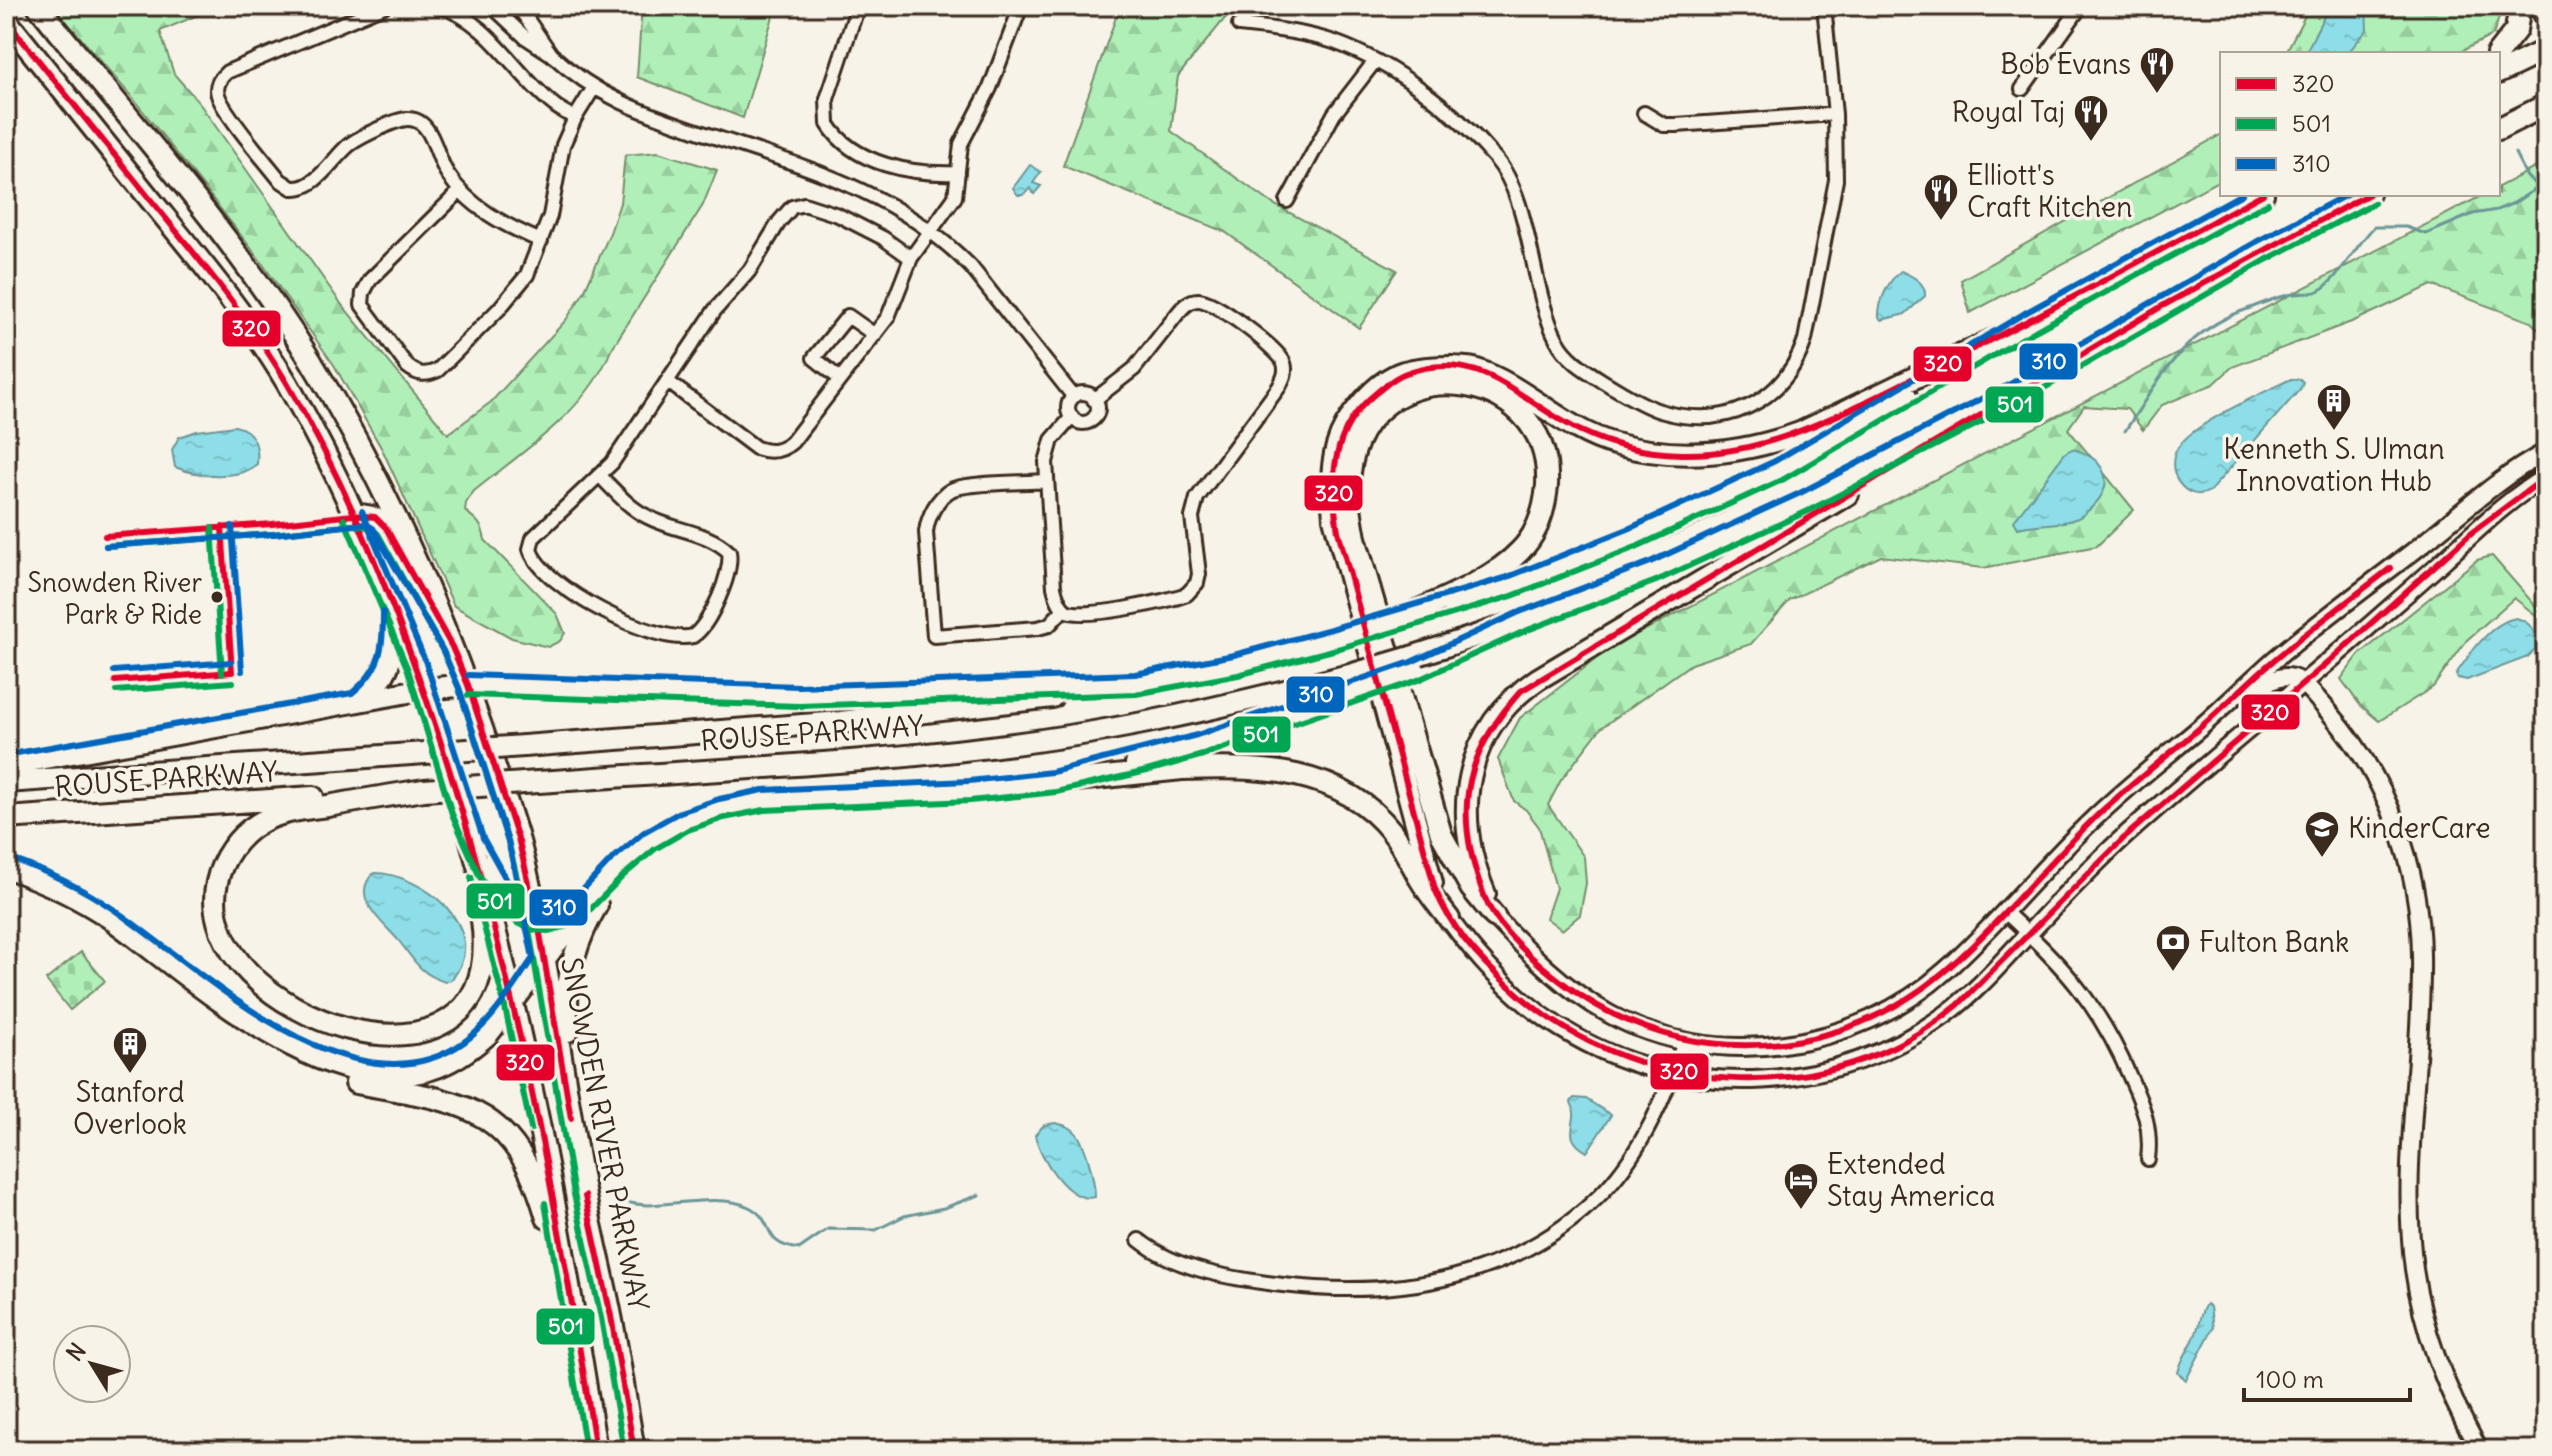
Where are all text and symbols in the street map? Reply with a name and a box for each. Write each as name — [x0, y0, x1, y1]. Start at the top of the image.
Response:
restaurant icon: Bob Evans — [2138, 45, 2176, 95]
place label: Bob Evans — [2000, 46, 2131, 82]
legend — [2220, 52, 2500, 196]
text: 320 — [2292, 68, 2335, 98]
restaurant icon: Royal Taj — [2072, 93, 2110, 143]
place label: Royal Taj — [1952, 94, 2065, 130]
text: 501 — [2292, 108, 2331, 138]
text: 310 — [2292, 148, 2331, 178]
place label: Elliott's Craft Kitchen — [1967, 157, 2132, 225]
restaurant icon: Elliott's Craft Kitchen — [1922, 172, 1960, 222]
line badge: 320 — [221, 309, 282, 348]
text: 320 — [231, 314, 271, 342]
line badge: 310 — [2018, 342, 2079, 381]
line badge: 320 — [1912, 345, 1973, 383]
text: 310 — [2031, 347, 2067, 375]
text: 320 — [1923, 349, 1963, 377]
building icon: Kenneth S. Ulman Innovation Hub — [2315, 382, 2353, 432]
line badge: 501 — [1984, 385, 2045, 424]
text: 501 — [1997, 390, 2033, 418]
place label: Kenneth S. Ulman Innovation Hub — [2223, 431, 2445, 499]
line badge: 320 — [1303, 474, 1364, 512]
text: 320 — [1314, 479, 1354, 507]
place label: Snowden River Park & Ride — [27, 566, 202, 631]
marker: Snowden River Park & Ride — [209, 589, 225, 605]
line badge: 310 — [1285, 675, 1346, 714]
text: 310 — [1298, 680, 1334, 708]
line badge: 320 — [2240, 693, 2301, 731]
text: 320 — [2250, 698, 2290, 726]
street label: ROUSE PARKWAY — [699, 707, 925, 759]
line badge: 501 — [1231, 715, 1292, 754]
text: 501 — [1243, 720, 1279, 748]
street label: ROUSE PARKWAY — [53, 753, 279, 805]
school or university icon: KinderCare — [2303, 809, 2341, 859]
place label: KinderCare — [2348, 810, 2491, 846]
line badge: 501 — [465, 882, 526, 920]
text: 501 — [477, 887, 513, 915]
line badge: 310 — [528, 888, 589, 927]
text: 310 — [541, 893, 577, 921]
bank icon: Fulton Bank — [2154, 923, 2192, 973]
place label: Fulton Bank — [2199, 924, 2349, 960]
street label: SNOWDEN RIVER PARKWAY — [553, 954, 657, 1314]
building icon: Stanford Overlook — [111, 1025, 149, 1075]
line badge: 320 — [495, 1043, 556, 1082]
text: 320 — [505, 1048, 545, 1076]
line badge: 320 — [1649, 1052, 1710, 1091]
text: 320 — [1659, 1057, 1699, 1085]
place label: Stanford Overlook — [73, 1074, 187, 1142]
place label: Extended Stay America — [1827, 1146, 1995, 1214]
hotel icon: Extended Stay America — [1782, 1161, 1820, 1211]
line badge: 501 — [535, 1307, 596, 1346]
text: 501 — [548, 1312, 584, 1340]
north arrow — [52, 1324, 132, 1404]
text: N — [60, 1337, 92, 1366]
scale bar — [2244, 1352, 2410, 1402]
text: 100 m — [2256, 1364, 2324, 1394]

